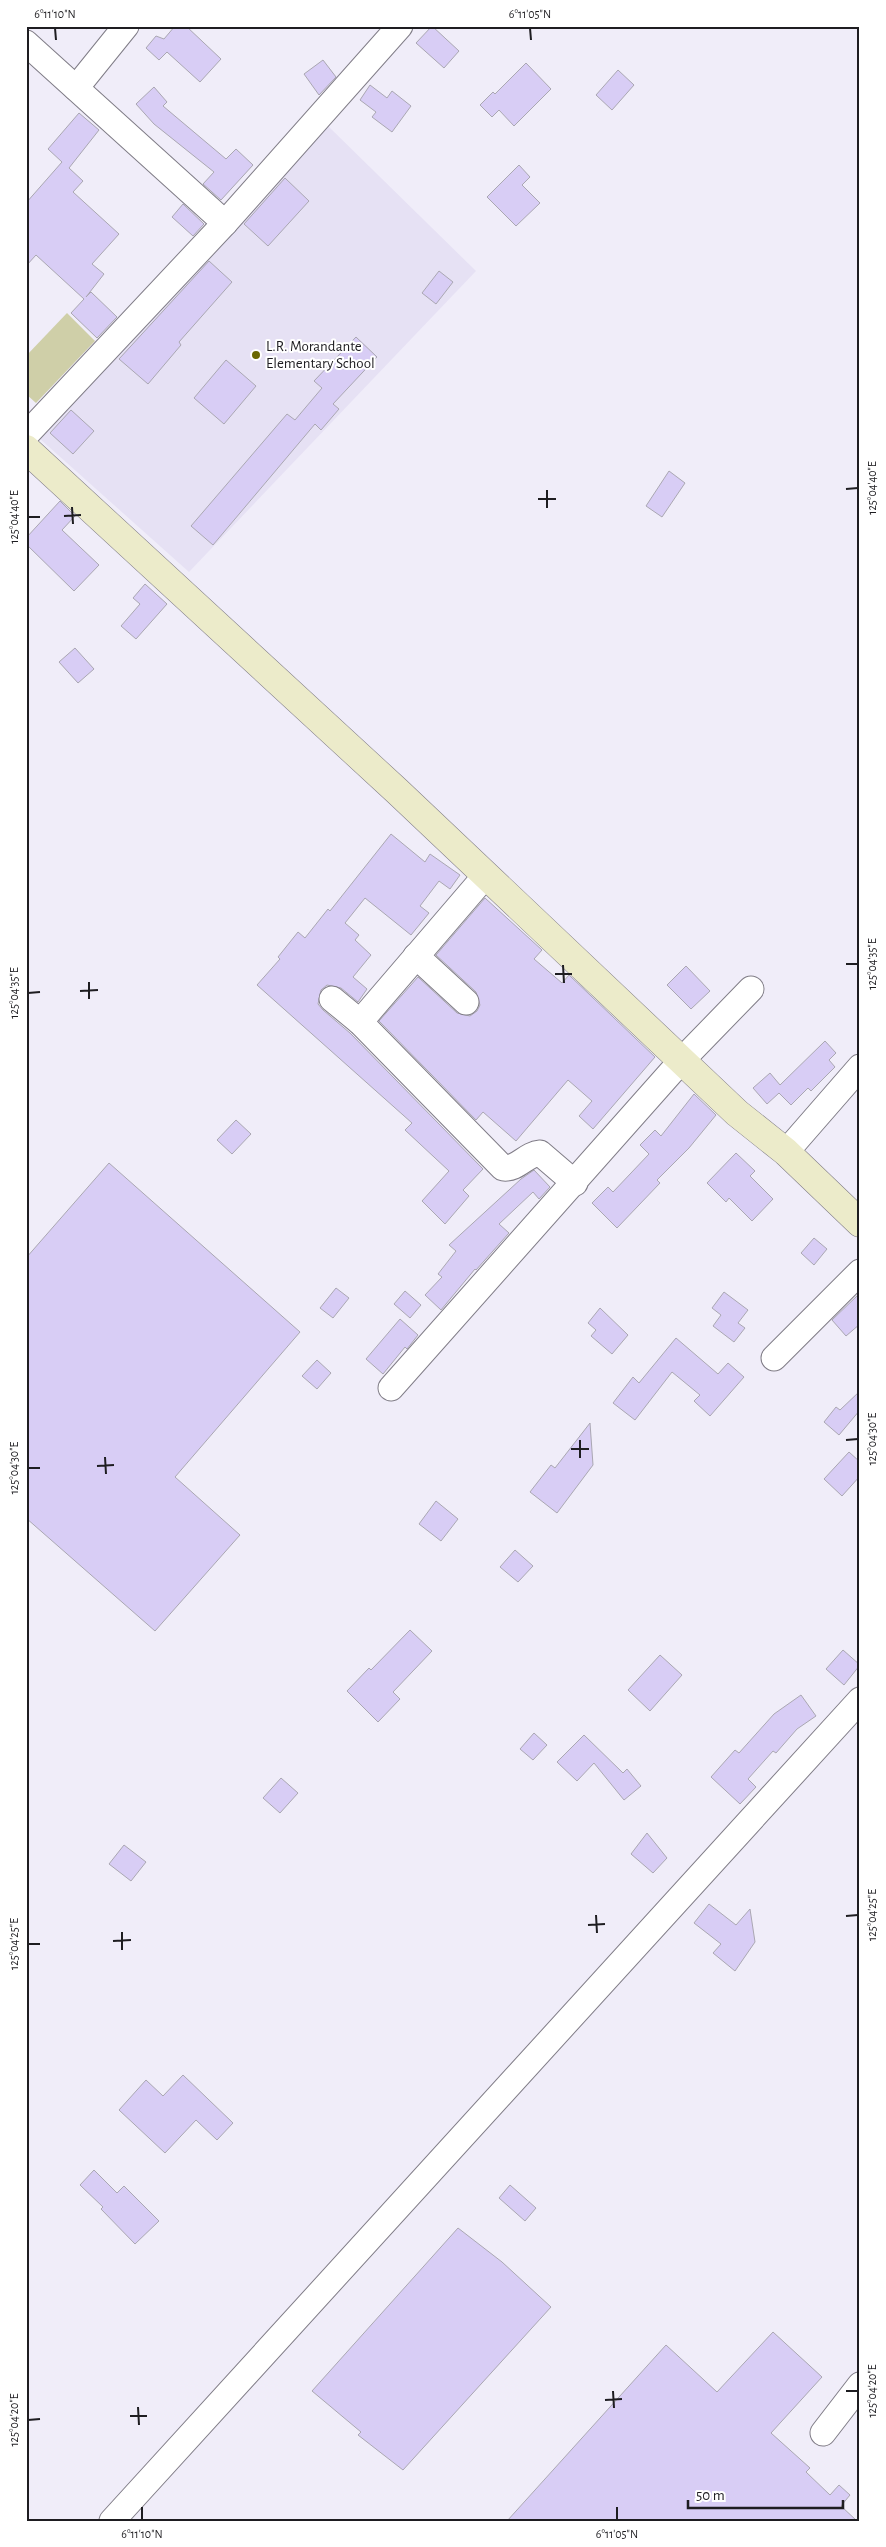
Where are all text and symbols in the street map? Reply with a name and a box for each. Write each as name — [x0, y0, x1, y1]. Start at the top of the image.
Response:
text: 6°11'10"N — [34, 8, 76, 20]
text: 6°11'05"N — [509, 8, 551, 20]
place label: L.R. Morandante Elementary School — [266, 339, 375, 371]
marker: L.R. Morandante Elementary School — [250, 349, 262, 361]
text: 125°04'40"E — [866, 461, 878, 515]
text: 125°04'40"E — [8, 490, 20, 544]
text: 125°04'35"E — [866, 938, 878, 990]
text: 125°04'35"E — [8, 967, 20, 1019]
text: 125°04'30"E — [866, 1412, 878, 1465]
text: 125°04'30"E — [8, 1441, 20, 1494]
text: 125°04'25"E — [866, 1889, 878, 1941]
text: 125°04'25"E — [8, 1918, 20, 1970]
text: 125°04'20"E — [866, 2364, 878, 2418]
text: 125°04'20"E — [8, 2393, 20, 2447]
scale bar — [688, 2477, 844, 2509]
text: 50 m — [696, 2488, 725, 2503]
text: 6°11'10"N — [121, 2528, 163, 2540]
text: 6°11'05"N — [596, 2528, 638, 2540]

